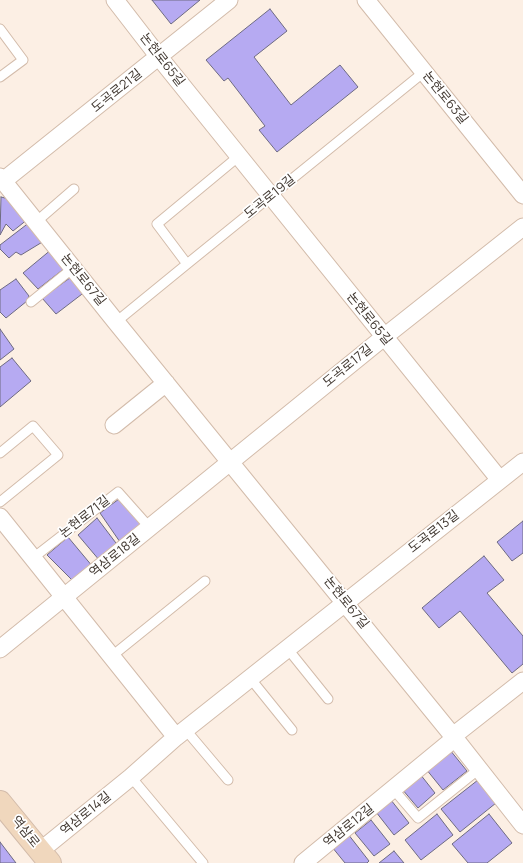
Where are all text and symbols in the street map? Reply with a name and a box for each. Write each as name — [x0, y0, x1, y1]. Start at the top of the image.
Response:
street label: 논현로65길 — [136, 30, 188, 90]
street label: 도곡로21길 — [89, 66, 145, 116]
street label: 논현로63길 — [419, 69, 471, 127]
street label: 도곡로19길 — [241, 172, 299, 222]
street label: 논현로67길 — [57, 251, 109, 309]
street label: 논현로65길 — [343, 289, 395, 349]
street label: 도곡로17길 — [320, 341, 376, 391]
street label: 논현로71길 — [57, 493, 113, 541]
street label: 도곡로13길 — [406, 507, 462, 557]
street label: 역삼로18길 — [87, 531, 143, 581]
street label: 논현로67길 — [320, 574, 372, 632]
street label: 역삼로14길 — [58, 789, 114, 839]
street label: 역삼로12길 — [321, 801, 377, 851]
street label: 역삼로 — [8, 813, 42, 851]

